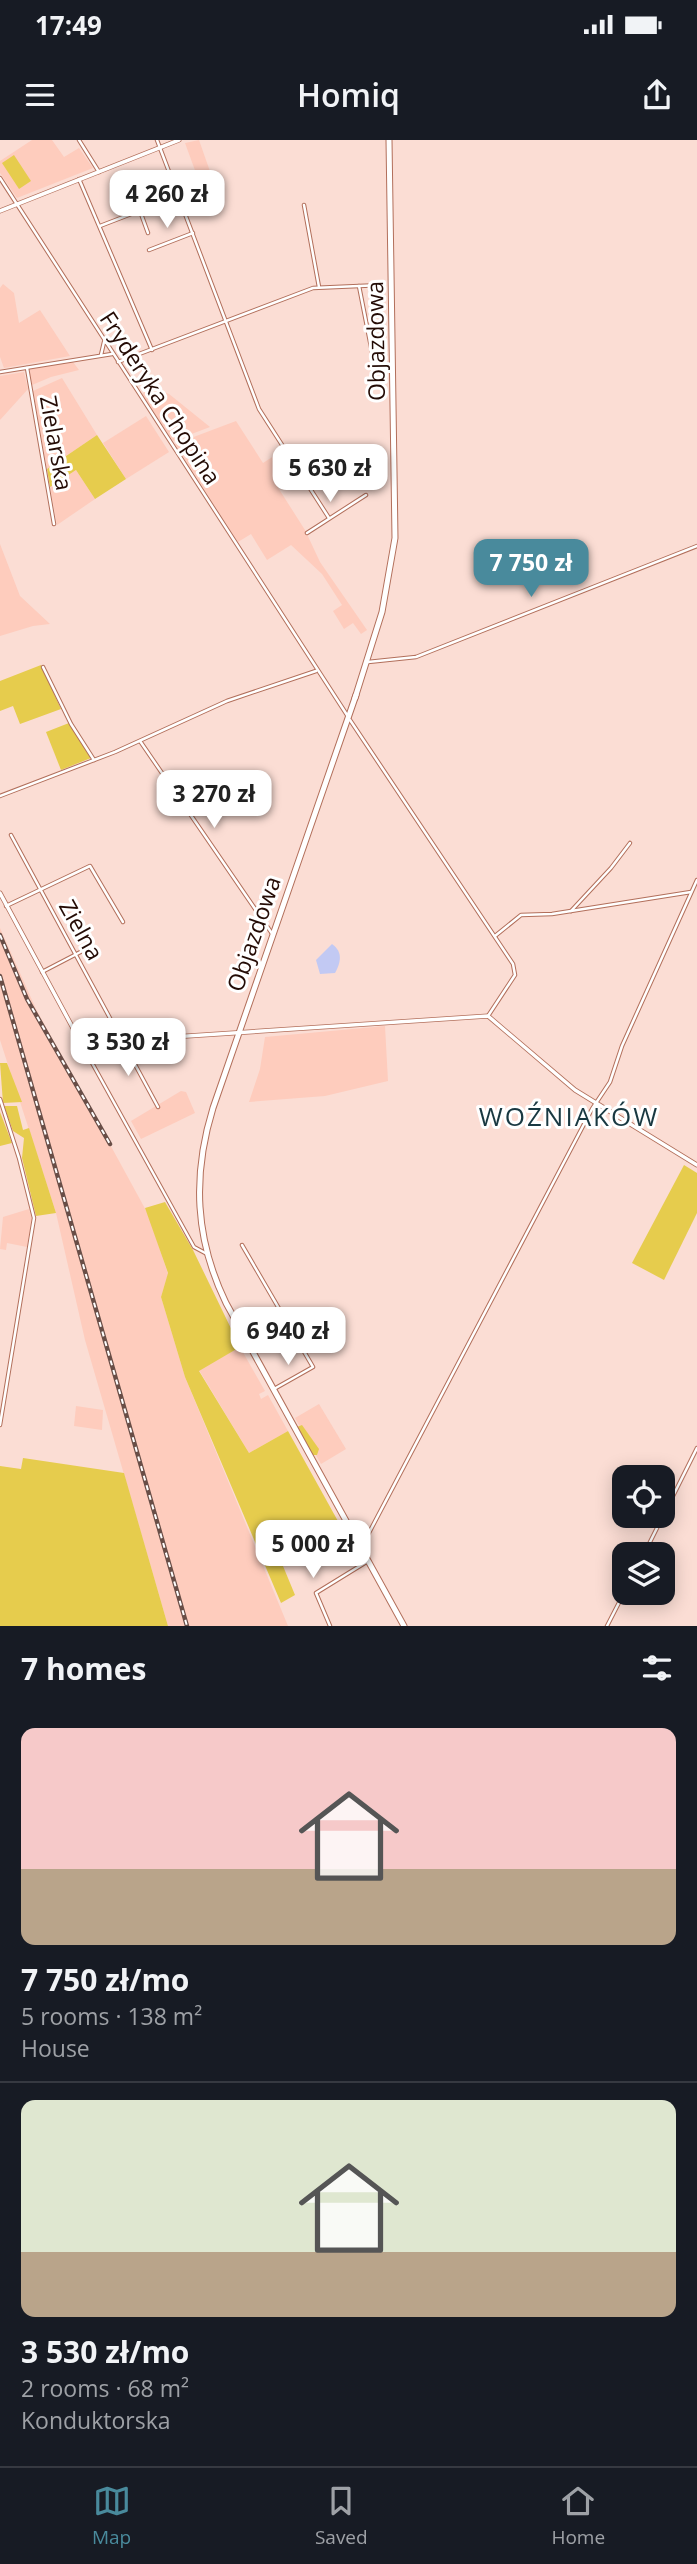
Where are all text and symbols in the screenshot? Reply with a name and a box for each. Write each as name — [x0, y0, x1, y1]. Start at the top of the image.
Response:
text: 17:49 — [35, 7, 102, 43]
text: Homiq — [297, 73, 400, 116]
icon: menu — [21, 76, 59, 114]
icon: share — [638, 76, 676, 114]
pin: 4 260 zł — [95, 171, 239, 230]
text: 4 260 zł — [126, 177, 208, 209]
street label: Objazdowa — [358, 281, 392, 401]
street label: Fryderyka Chopina — [93, 305, 229, 490]
street label: Zielarska — [33, 393, 81, 493]
pin: 5 630 zł — [258, 444, 402, 504]
text: 5 630 zł — [289, 451, 371, 483]
pin: 7 750 zł — [459, 540, 603, 599]
text: 7 750 zł — [490, 546, 572, 578]
pin: 3 270 zł — [142, 770, 286, 830]
text: 3 270 zł — [173, 777, 255, 809]
street label: Objazdowa — [218, 872, 288, 996]
street label: Zielna — [52, 894, 112, 966]
pin: 3 530 zł — [56, 1018, 200, 1078]
text: 3 530 zł — [87, 1025, 169, 1057]
district label: WOŹNIAKÓW — [479, 1098, 659, 1134]
pin: 6 940 zł — [216, 1308, 360, 1367]
text: 6 940 zł — [247, 1314, 329, 1346]
map controls — [612, 1465, 675, 1605]
button: locate — [612, 1465, 675, 1528]
pin: 5 000 zł — [241, 1520, 385, 1580]
text: 5 000 zł — [272, 1527, 354, 1559]
button: layers — [612, 1542, 675, 1605]
text: 7 homes — [21, 1648, 146, 1689]
icon: filters — [638, 1649, 676, 1687]
icon: home — [286, 1773, 412, 1899]
text: 7 750 zł/mo — [21, 1959, 189, 2000]
text: 5 rooms · 138 m² — [21, 2000, 202, 2032]
text: House — [21, 2032, 90, 2064]
icon: home — [286, 2145, 412, 2271]
text: 3 530 zł/mo — [21, 2331, 189, 2372]
text: 2 rooms · 68 m² — [21, 2372, 189, 2404]
text: Konduktorska — [21, 2404, 171, 2436]
tab: Map — [92, 2482, 131, 2550]
tab: Saved — [315, 2482, 368, 2550]
tab: Home — [551, 2482, 605, 2550]

